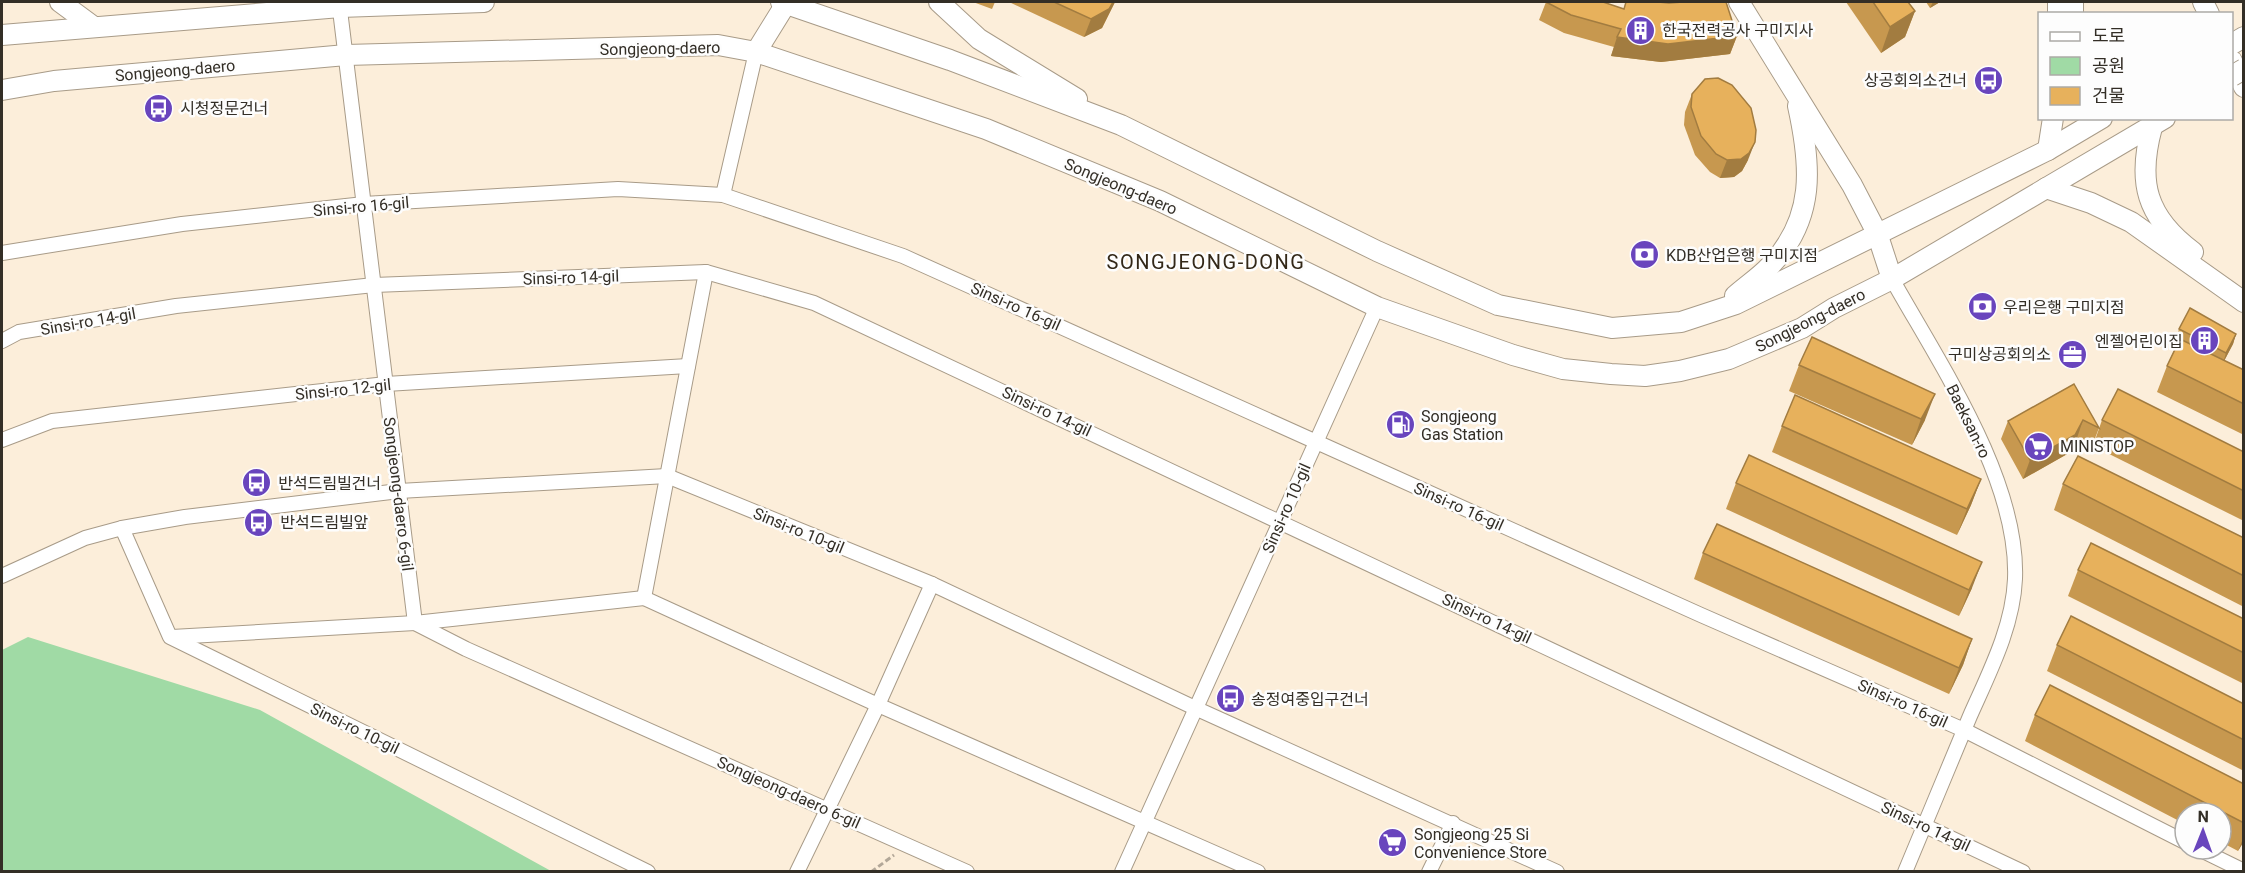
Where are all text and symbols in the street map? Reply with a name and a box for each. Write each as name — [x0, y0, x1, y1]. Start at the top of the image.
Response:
legend — [2038, 12, 2233, 120]
building icon: 한국전력공사 구미지사 — [1625, 14, 1657, 46]
place label: 한국전력공사 구미지사 — [1662, 21, 1813, 40]
text: 도로 — [2092, 25, 2125, 46]
street label: Songjeong-daero — [599, 38, 721, 59]
text: 공원 — [2092, 55, 2125, 76]
street label: Songjeong-daero — [114, 56, 236, 85]
bus stop icon: 상공회의소건너 — [1972, 64, 2004, 96]
place label: 상공회의소건너 — [1864, 71, 1967, 90]
text: 건물 — [2092, 85, 2125, 106]
bus stop icon: 시청정문건너 — [143, 92, 175, 124]
place label: 시청정문건너 — [180, 99, 268, 118]
street label: Songjeong-daero — [1062, 154, 1180, 219]
street label: Sinsi-ro 16-gil — [312, 193, 410, 220]
bank icon: KDB산업은행 구미지점 — [1629, 239, 1661, 271]
place label: KDB산업은행 구미지점 — [1666, 246, 1818, 265]
district label: SONGJEONG-DONG — [1107, 250, 1305, 274]
street label: Sinsi-ro 14-gil — [523, 266, 619, 289]
street label: Sinsi-ro 16-gil — [968, 278, 1064, 335]
street label: Songjeong-daero — [1752, 285, 1868, 356]
bank icon: 우리은행 구미지점 — [1966, 291, 1998, 323]
place label: 우리은행 구미지점 — [2003, 298, 2125, 317]
street label: Sinsi-ro 14-gil — [39, 304, 137, 339]
building icon: 엔젤어린이집 — [2188, 325, 2220, 357]
place label: 엔젤어린이집 — [2095, 332, 2183, 351]
office icon: 구미상공회의소 — [2056, 338, 2088, 370]
place label: 구미상공회의소 — [1948, 345, 2051, 364]
street label: Sinsi-ro 12-gil — [294, 375, 392, 404]
street label: Baeksan-ro — [1943, 381, 1995, 461]
street label: Sinsi-ro 14-gil — [999, 382, 1094, 440]
place label: Songjeong Gas Station — [1421, 407, 1503, 444]
fuel station icon: Songjeong Gas Station — [1384, 409, 1416, 441]
street label: Songjeong-daero 6-gil — [380, 416, 417, 572]
supermarket icon: MINISTOP — [2023, 430, 2055, 462]
place label: MINISTOP — [2060, 437, 2134, 456]
street label: Sinsi-ro 10-gil — [1258, 460, 1315, 556]
bus stop icon: 반석드림빌건너 — [241, 467, 273, 499]
place label: 반석드림빌건너 — [278, 474, 381, 493]
street label: Sinsi-ro 16-gil — [1411, 478, 1507, 535]
street label: Sinsi-ro 10-gil — [751, 504, 847, 557]
bus stop icon: 반석드림빌앞 — [243, 506, 275, 538]
place label: 반석드림빌앞 — [280, 513, 369, 532]
street label: Sinsi-ro 14-gil — [1439, 589, 1534, 647]
street label: Sinsi-ro 16-gil — [1855, 675, 1951, 732]
bus stop icon: 송정여중입구건너 — [1214, 683, 1246, 715]
place label: 송정여중입구건너 — [1251, 690, 1369, 709]
street label: Sinsi-ro 10-gil — [307, 699, 402, 758]
street label: Songjeong-daero 6-gil — [714, 752, 863, 833]
street label: Sinsi-ro 14-gil — [1878, 797, 1973, 855]
north arrow — [2173, 801, 2233, 861]
text: N — [2197, 807, 2209, 826]
place label: Songjeong 25 Si Convenience Store — [1414, 825, 1547, 862]
supermarket icon: Songjeong 25 Si Convenience Store — [1377, 827, 1409, 859]

